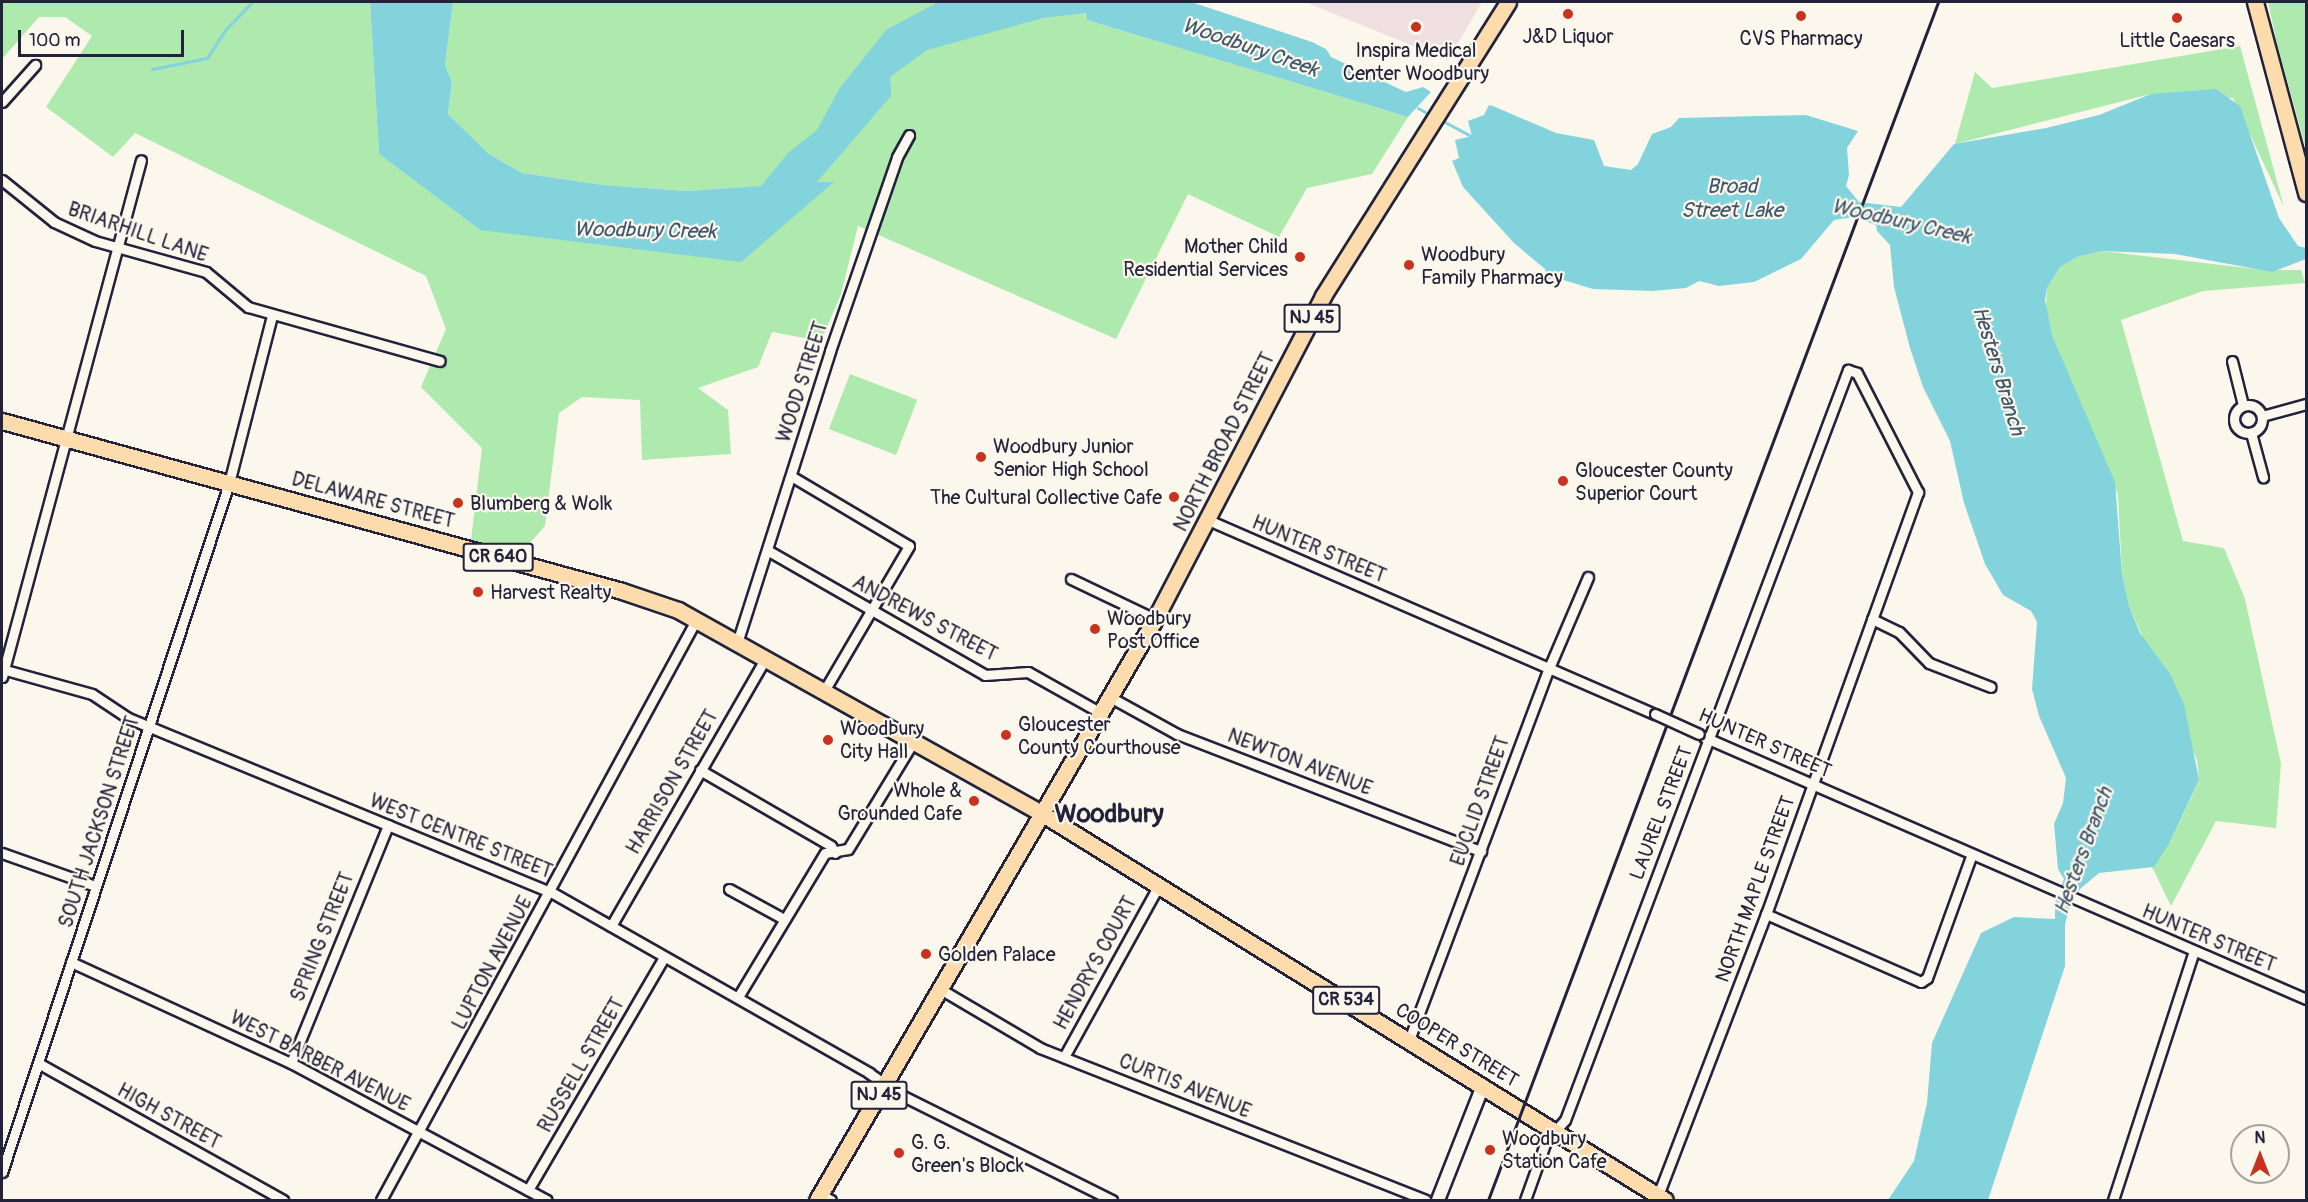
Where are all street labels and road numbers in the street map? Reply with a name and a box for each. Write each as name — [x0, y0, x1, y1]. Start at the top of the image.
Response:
street label: BRIARHILL LANE — [65, 197, 211, 267]
road number: NJ 45 — [1284, 303, 1340, 333]
street label: WOOD STREET — [771, 319, 833, 445]
street label: NORTH BROAD STREET — [1168, 349, 1280, 535]
street label: DELAWARE STREET — [289, 467, 457, 533]
street label: HUNTER STREET — [1248, 510, 1390, 588]
road number: CR 640 — [462, 542, 534, 572]
street label: ANDREWS STREET — [849, 570, 1001, 666]
street label: HUNTER STREET — [1695, 703, 1835, 783]
street label: HARRISON STREET — [621, 705, 723, 859]
street label: SOUTH JACKSON STREET — [53, 713, 145, 931]
street label: NEWTON AVENUE — [1224, 723, 1376, 801]
street label: EUCLID STREET — [1445, 733, 1515, 869]
street label: LAUREL STREET — [1624, 743, 1698, 883]
street label: WEST CENTRE STREET — [366, 788, 556, 884]
street label: NORTH MAPLE STREET — [1710, 793, 1800, 985]
street label: SPRING STREET — [285, 869, 359, 1005]
street label: LUPTON AVENUE — [447, 892, 537, 1034]
street label: HENDRYS COURT — [1048, 892, 1142, 1034]
street label: HUNTER STREET — [2138, 899, 2280, 977]
road number: CR 534 — [1312, 985, 1380, 1015]
street label: RUSSELL STREET — [533, 993, 629, 1137]
street label: COOPER STREET — [1391, 998, 1523, 1092]
street label: WEST BARBER AVENUE — [226, 1005, 414, 1117]
street label: CURTIS AVENUE — [1115, 1049, 1255, 1123]
street label: HIGH STREET — [113, 1078, 225, 1154]
road number: NJ 45 — [850, 1080, 908, 1110]

